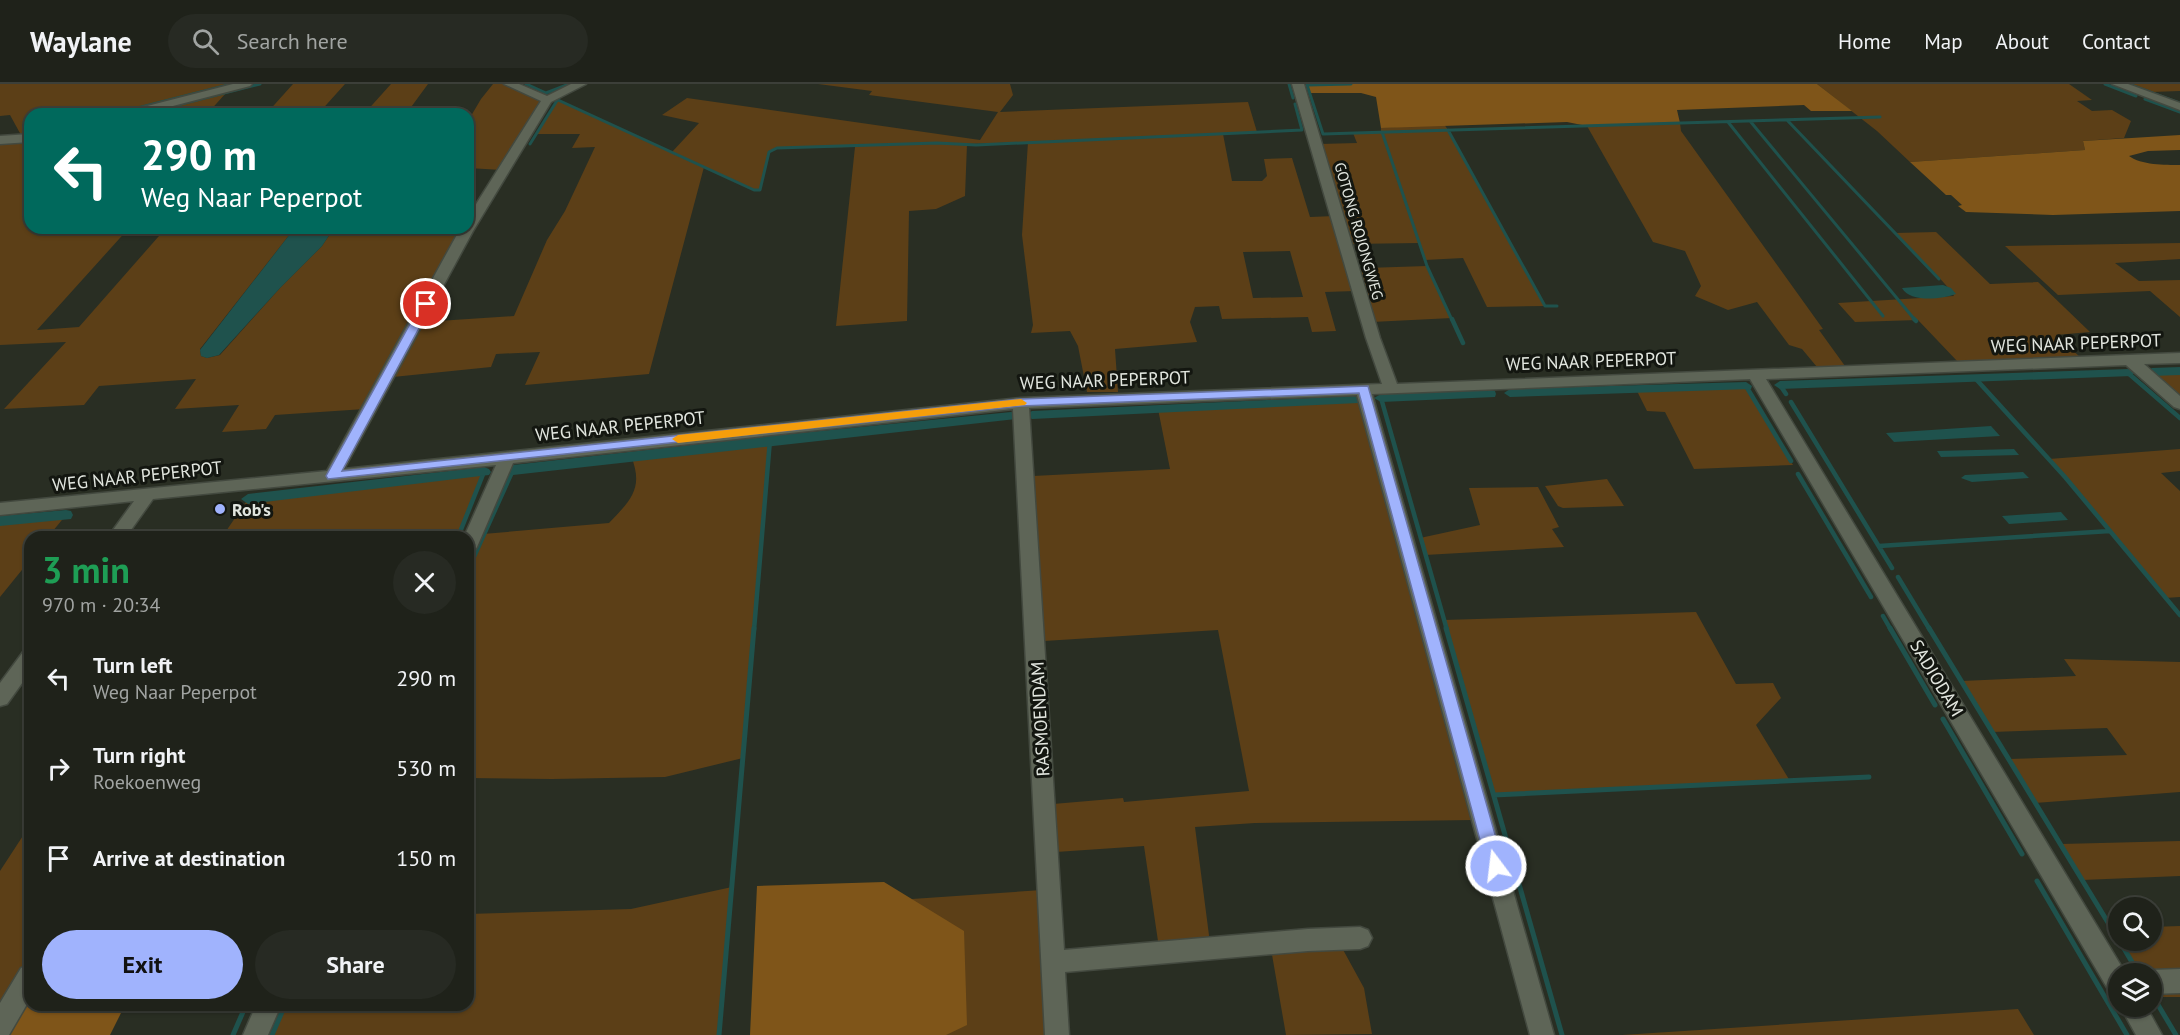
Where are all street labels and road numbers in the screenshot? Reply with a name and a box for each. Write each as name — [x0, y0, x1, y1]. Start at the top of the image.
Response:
street label: GOTONG ROJONGWEG — [1330, 160, 1388, 302]
street label: WEG NAAR PEPERPOT — [1990, 329, 2162, 357]
street label: WEG NAAR PEPERPOT — [1505, 347, 1677, 375]
street label: WEG NAAR PEPERPOT — [1019, 366, 1191, 394]
street label: WEG NAAR PEPERPOT — [534, 406, 706, 446]
street label: WEG NAAR PEPERPOT — [51, 456, 223, 496]
street label: SADIODAM — [1905, 635, 1969, 721]
street label: RASMOENDAM — [1026, 661, 1054, 777]

